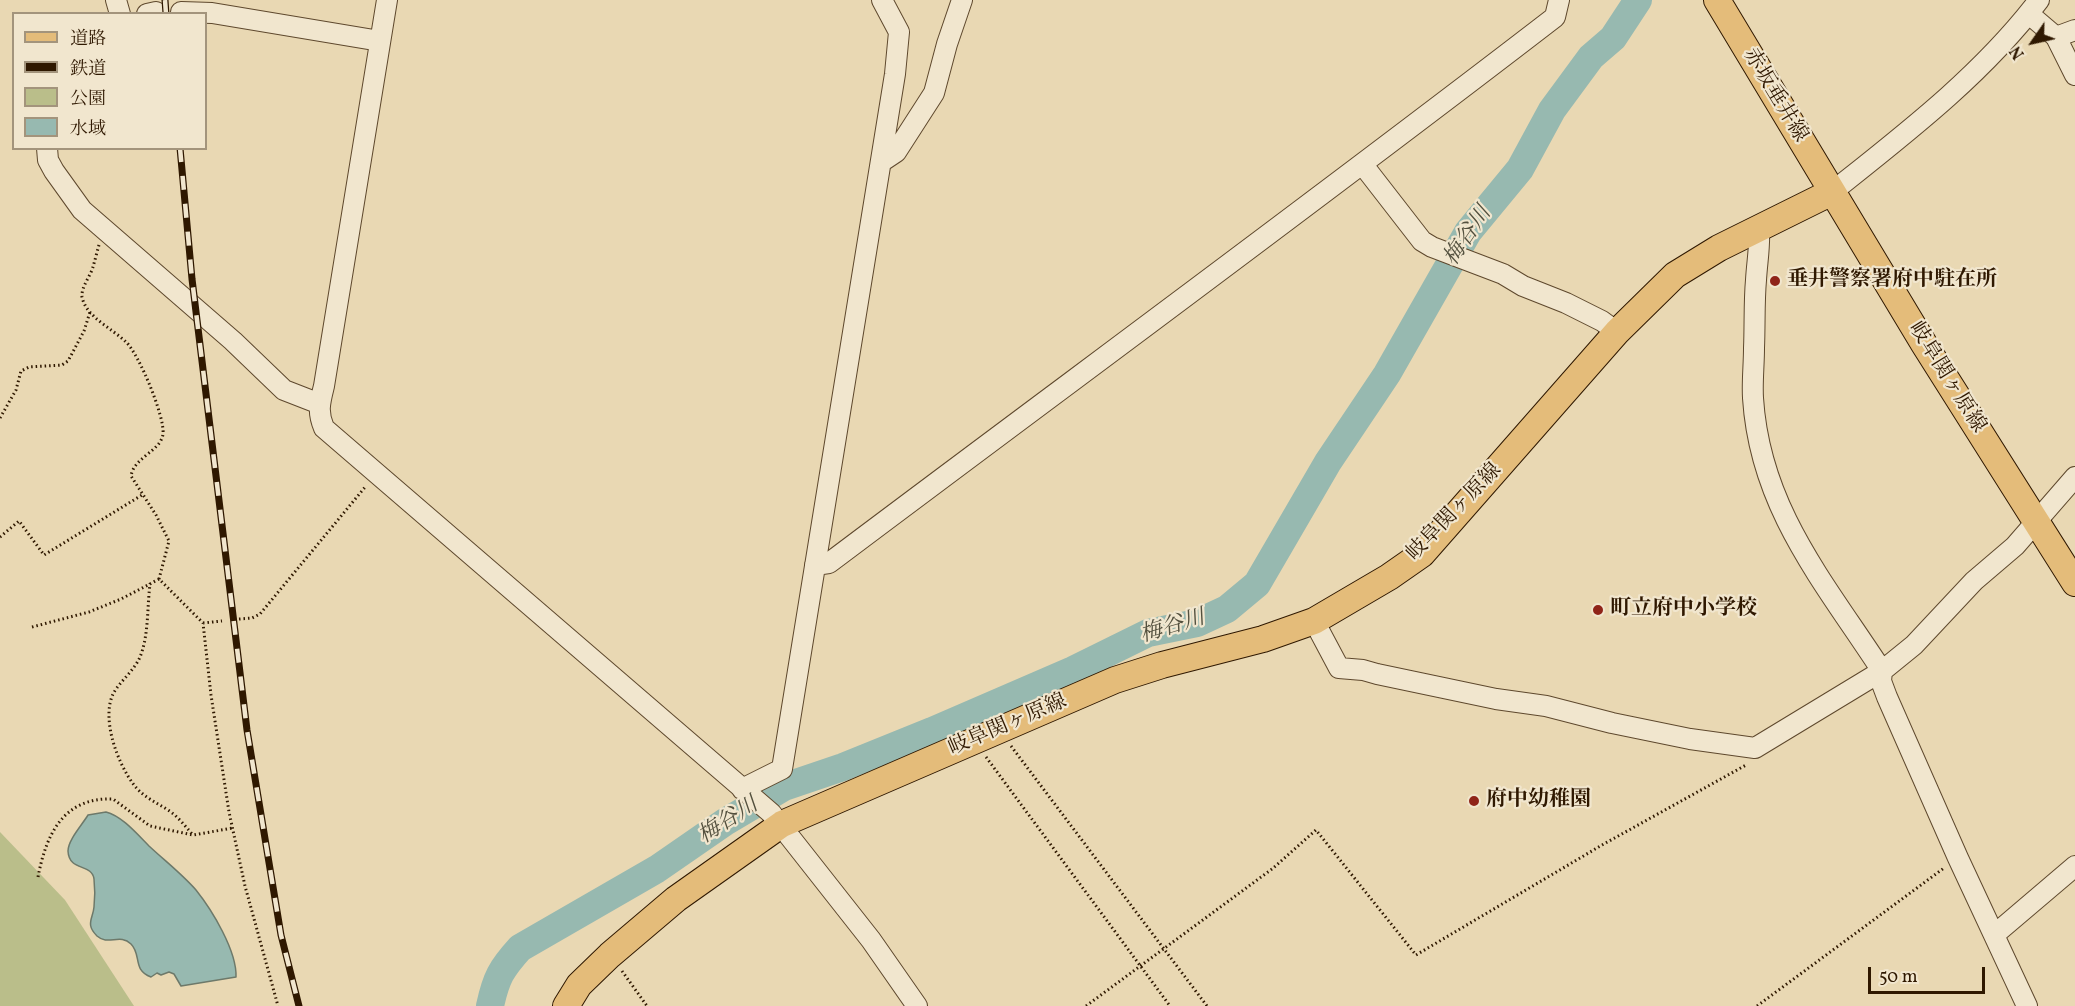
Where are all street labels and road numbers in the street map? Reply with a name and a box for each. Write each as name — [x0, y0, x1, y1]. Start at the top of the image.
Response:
street label: 赤坂垂井線 — [1736, 45, 1812, 147]
street label: 岐阜関ヶ原線 — [1902, 318, 1990, 438]
street label: 岐阜関ヶ原線 — [1402, 459, 1508, 567]
street label: 岐阜関ヶ原線 — [945, 690, 1071, 762]

